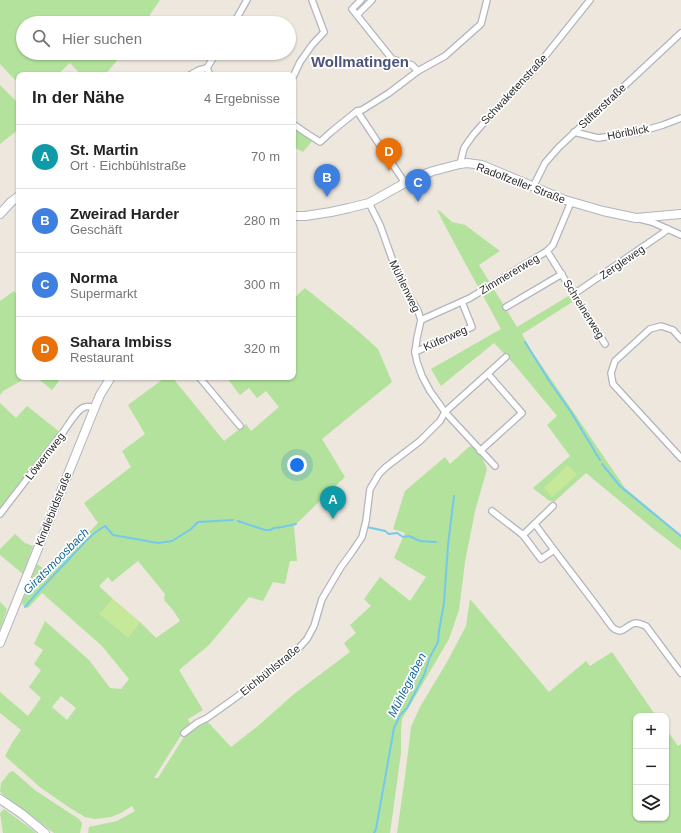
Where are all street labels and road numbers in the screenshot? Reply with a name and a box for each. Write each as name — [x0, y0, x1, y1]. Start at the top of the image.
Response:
street label: Schwaketenstraße — [479, 52, 549, 126]
street label: Stifterstraße — [576, 81, 628, 131]
street label: Höriblick — [606, 122, 650, 142]
street label: Radolfzeller Straße — [475, 161, 567, 205]
street label: Zergleweg — [597, 243, 647, 281]
street label: Zimmererweg — [477, 252, 541, 296]
street label: Mühlenweg — [387, 258, 423, 314]
street label: Schreinerweg — [561, 277, 607, 341]
street label: Küferweg — [421, 323, 469, 353]
street label: Löwernweg — [23, 430, 67, 482]
street label: Kindlebildstraße — [33, 470, 73, 548]
street label: Eichbühlstraße — [238, 642, 302, 698]

